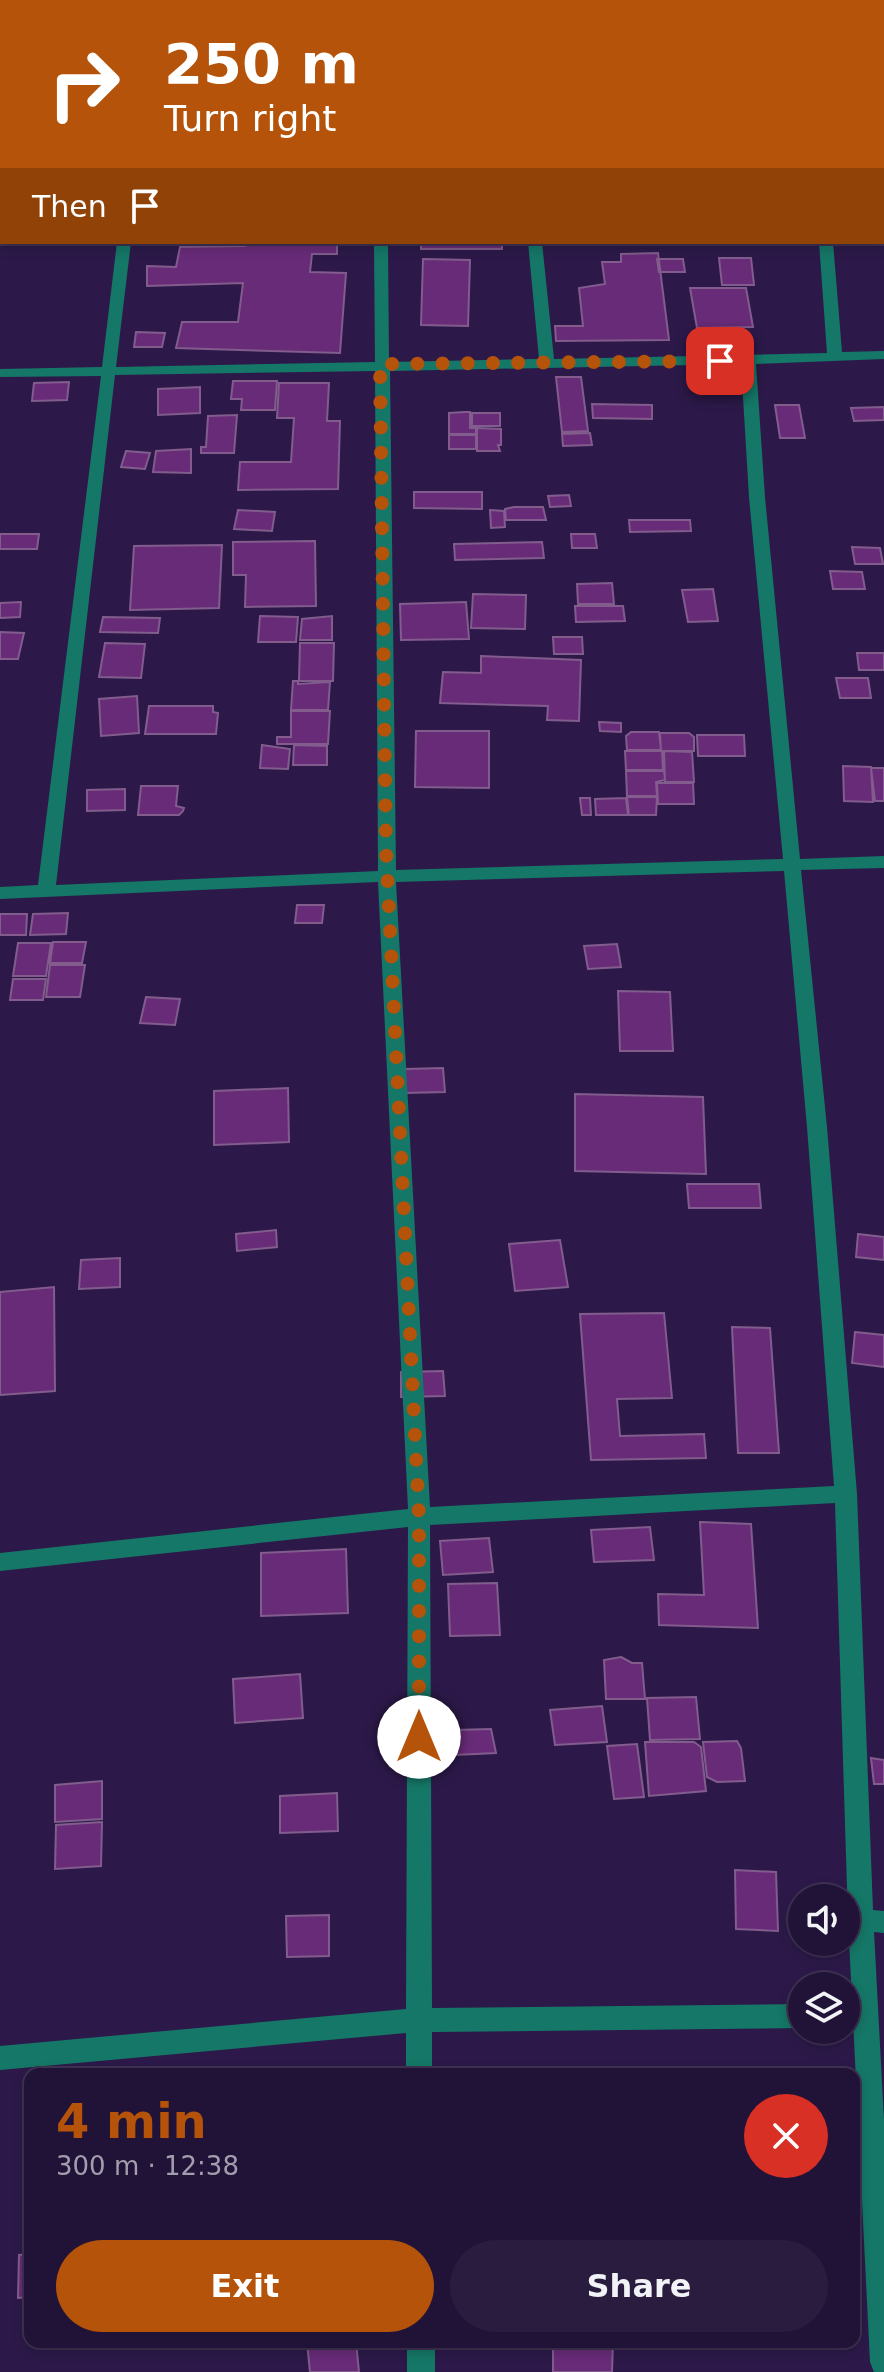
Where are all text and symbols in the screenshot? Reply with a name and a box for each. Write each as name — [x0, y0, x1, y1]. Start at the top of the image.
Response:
text: 250 m — [164, 31, 359, 96]
icon: right — [32, 32, 136, 136]
text: Turn right — [164, 98, 336, 139]
icon: arrive — [123, 184, 167, 228]
text: Then — [32, 189, 107, 224]
pin — [686, 327, 754, 395]
icon: arrive — [698, 339, 742, 383]
position arrow — [377, 1695, 461, 1779]
map controls — [788, 1884, 860, 2044]
button: sound — [788, 1884, 860, 1956]
button: layers — [788, 1972, 860, 2044]
text: 4 min — [56, 2093, 207, 2149]
button: close — [744, 2094, 828, 2178]
text: 300 m · 12:38 — [56, 2151, 239, 2181]
button: Exit — [56, 2240, 434, 2332]
button: Share — [450, 2240, 828, 2332]

